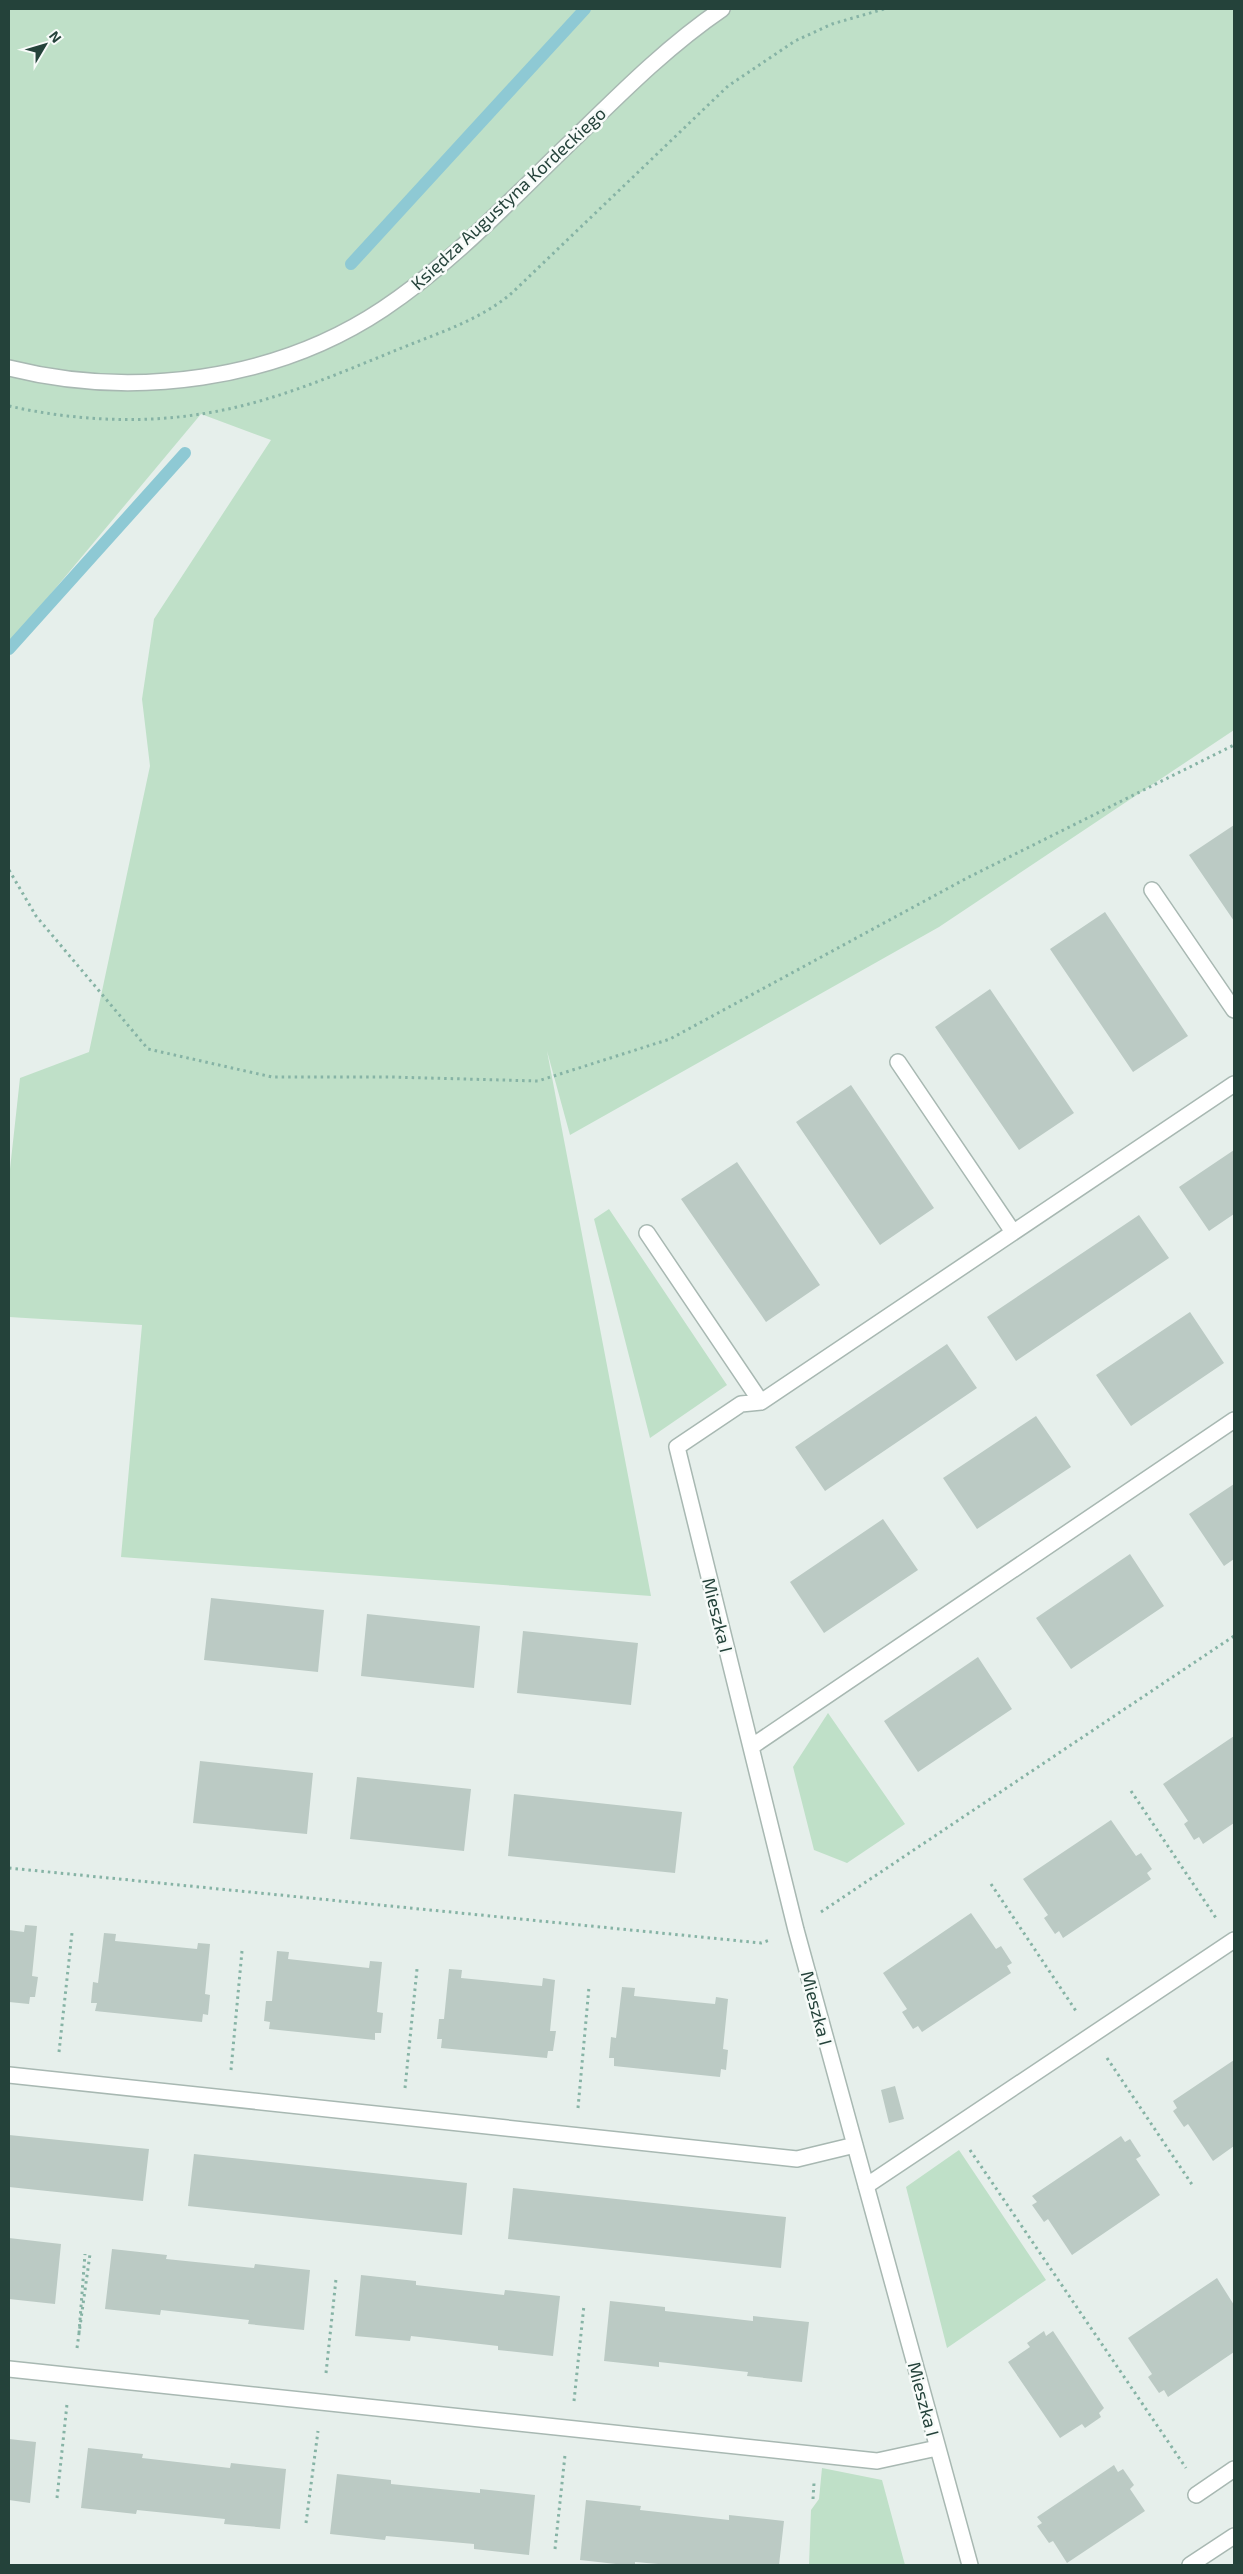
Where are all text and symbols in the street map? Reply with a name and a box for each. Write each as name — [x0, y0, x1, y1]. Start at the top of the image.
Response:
north arrow — [20, 20, 70, 70]
text: N — [46, 27, 65, 46]
street label: Księdza Augustyna Kordeckiego — [406, 102, 610, 294]
street label: Mieszka I — [698, 1575, 738, 1655]
street label: Mieszka I — [797, 1968, 837, 2048]
street label: Mieszka I — [904, 2359, 944, 2439]

